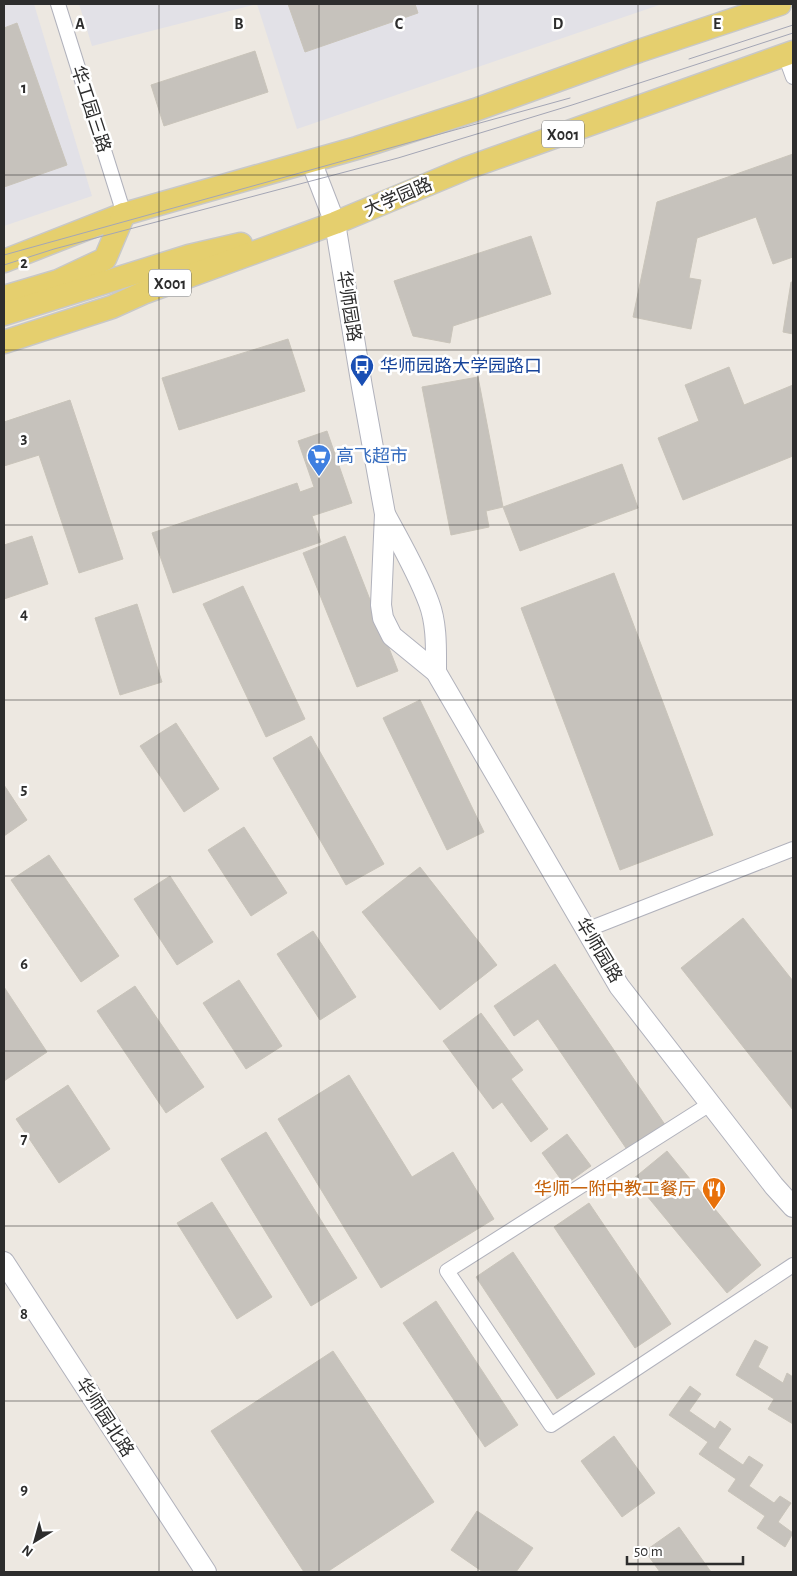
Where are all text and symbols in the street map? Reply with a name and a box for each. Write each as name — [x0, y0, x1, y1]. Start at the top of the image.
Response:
text: A — [75, 16, 85, 32]
text: B — [234, 16, 244, 32]
text: C — [395, 16, 404, 32]
text: D — [553, 16, 564, 32]
text: E — [713, 16, 721, 32]
street label: 华工园三路 — [68, 63, 114, 155]
text: 1 — [21, 80, 27, 96]
road number: X001 — [542, 120, 584, 148]
street label: 大学园路 — [361, 174, 435, 220]
text: 2 — [20, 255, 28, 271]
street label: 华师园路 — [333, 269, 365, 343]
road number: X001 — [149, 270, 191, 296]
bus stop icon: 华师园路大学园路口 — [349, 353, 375, 387]
place label: 华师园路大学园路口 — [380, 356, 542, 376]
text: 3 — [21, 430, 28, 446]
supermarket icon: 高飞超市 — [306, 443, 332, 477]
place label: 高飞超市 — [336, 446, 408, 466]
text: 4 — [20, 606, 28, 622]
text: 5 — [21, 781, 28, 797]
street label: 华师园路 — [572, 914, 626, 986]
text: 6 — [20, 956, 28, 972]
text: 7 — [21, 1131, 28, 1147]
restaurant icon: 华师一附中教工餐厅 — [701, 1176, 727, 1210]
place label: 华师一附中教工餐厅 — [534, 1179, 696, 1199]
text: 8 — [20, 1306, 28, 1322]
street label: 华师园北路 — [72, 1374, 138, 1460]
text: 9 — [20, 1481, 28, 1497]
north arrow — [10, 1516, 60, 1566]
scale bar — [627, 1534, 743, 1566]
text: N — [20, 1542, 36, 1559]
text: 50 m — [634, 1544, 663, 1559]

